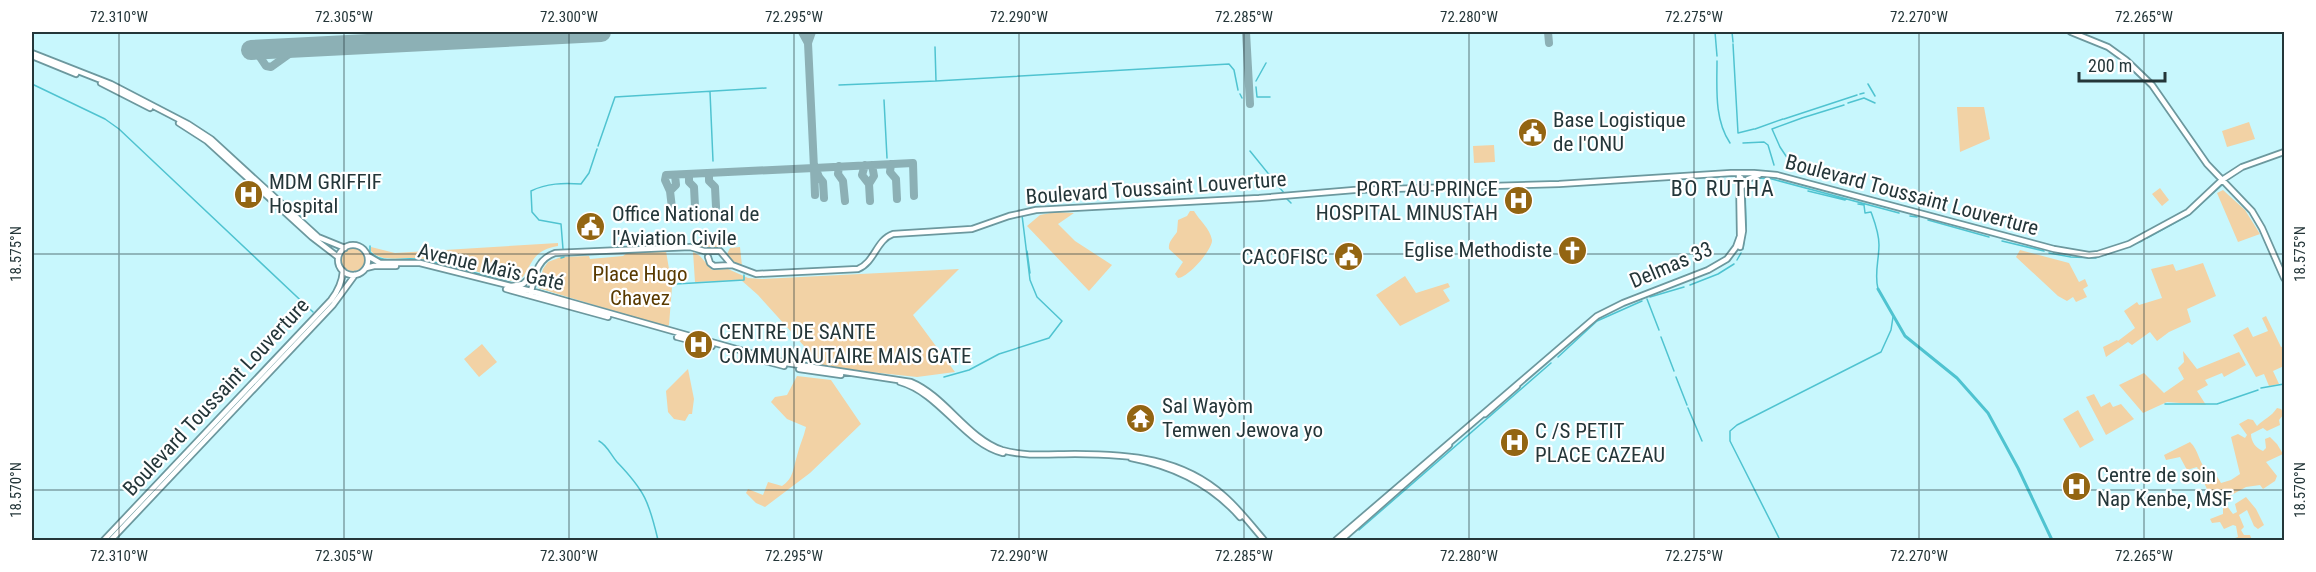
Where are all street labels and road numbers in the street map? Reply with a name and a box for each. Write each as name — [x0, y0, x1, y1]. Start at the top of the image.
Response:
street label: Boulevard Toussaint Louverture — [1783, 150, 2041, 240]
street label: Boulevard Toussaint Louverture — [1025, 167, 1287, 209]
street label: Delmas 33 — [1626, 237, 1716, 293]
street label: Avenue Maïs Gaté — [416, 239, 566, 295]
street label: Boulevard Toussaint Louverture — [118, 293, 314, 501]

